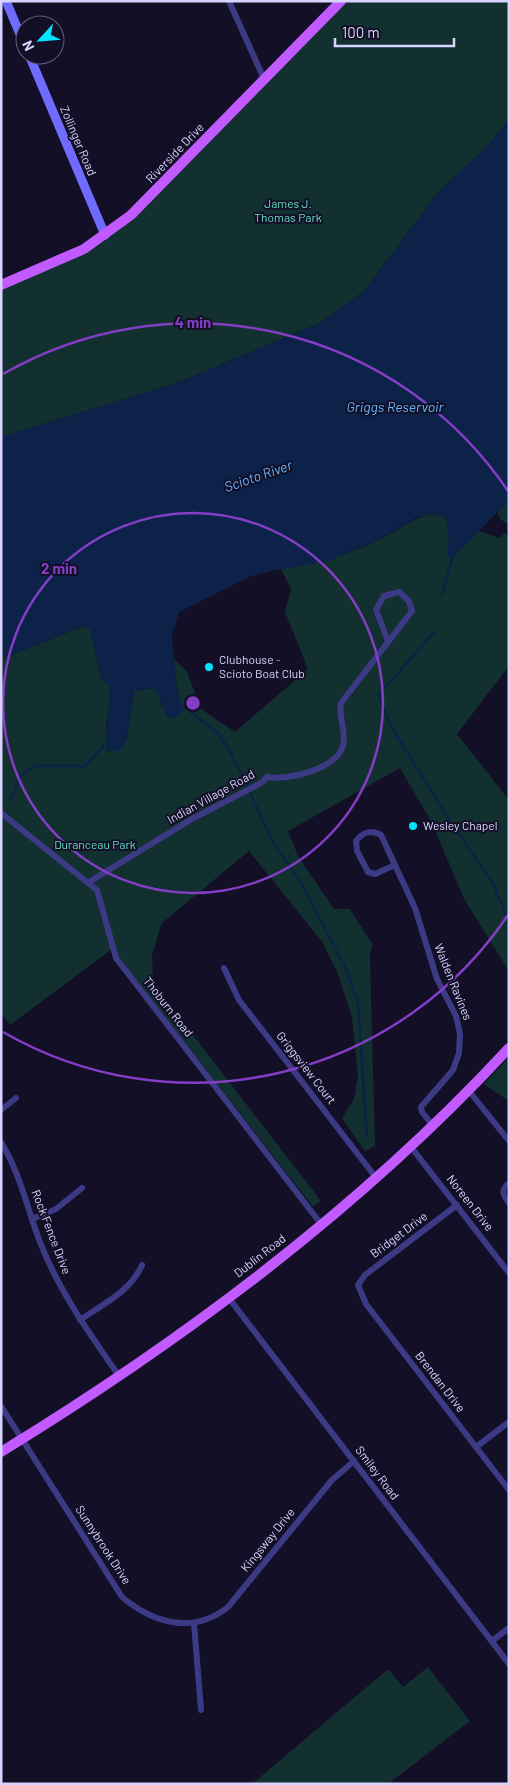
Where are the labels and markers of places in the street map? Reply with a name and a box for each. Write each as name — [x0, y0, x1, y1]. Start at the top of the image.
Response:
place label: Clubhouse - Scioto Boat Club — [219, 652, 305, 680]
marker: Clubhouse - Scioto Boat Club — [203, 661, 215, 673]
centre of rings — [184, 694, 202, 712]
place label: Wesley Chapel — [423, 818, 498, 832]
marker: Wesley Chapel — [407, 820, 419, 832]

